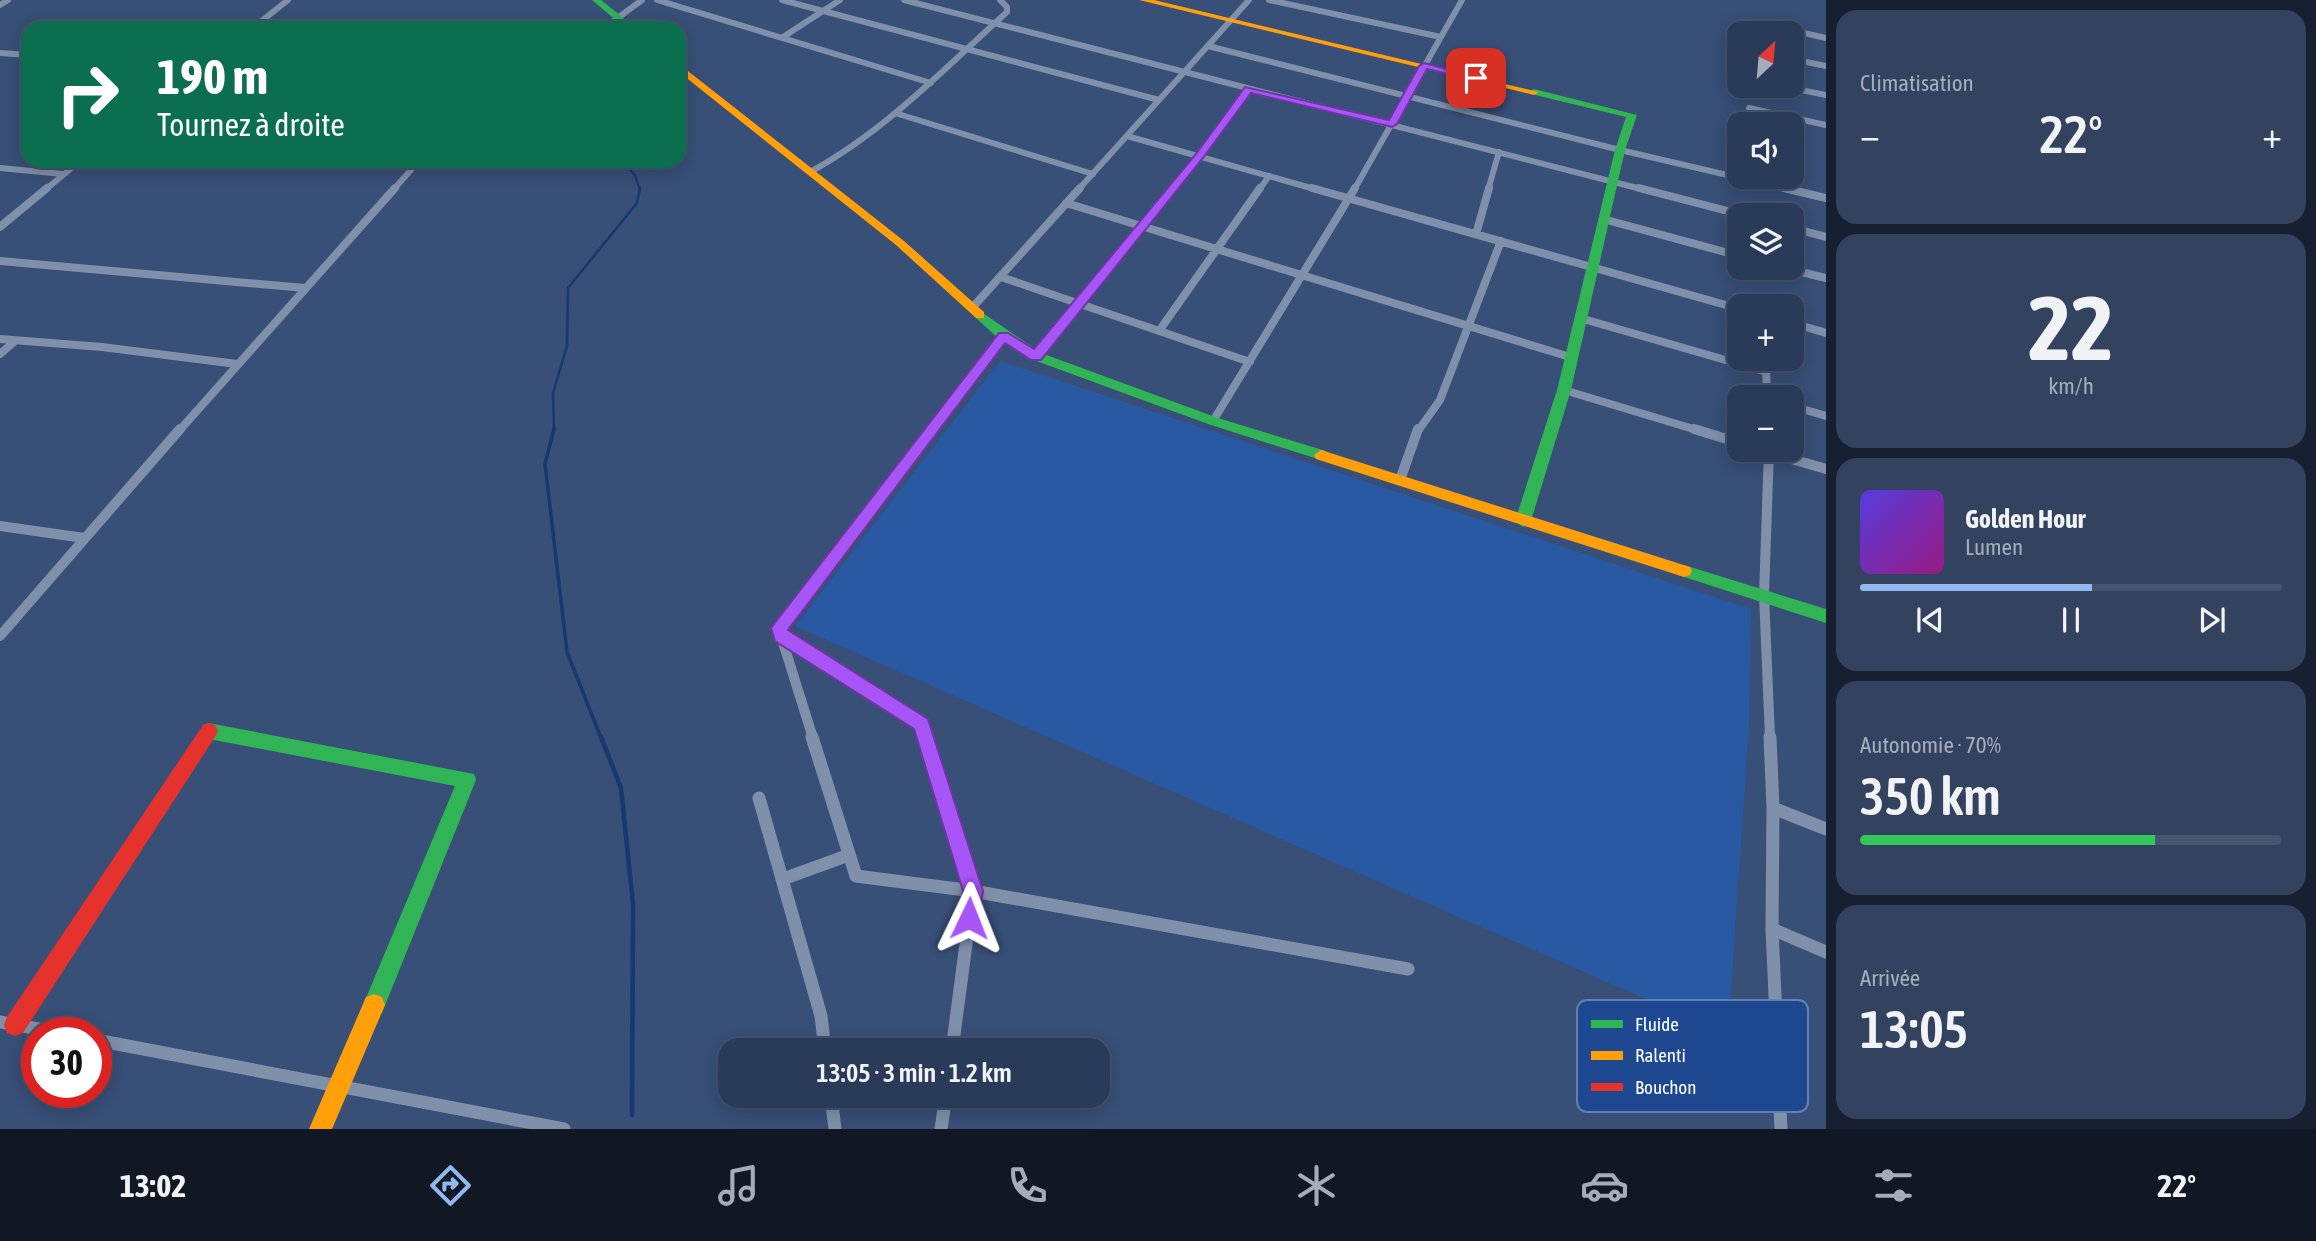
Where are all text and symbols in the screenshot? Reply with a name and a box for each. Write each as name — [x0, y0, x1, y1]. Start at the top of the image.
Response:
north arrow — [1727, 21, 1804, 98]
map controls — [1727, 21, 1804, 462]
text: 190 m — [157, 48, 268, 104]
pin — [1446, 48, 1506, 108]
icon: right — [42, 49, 133, 140]
icon: arrive — [1457, 59, 1495, 97]
text: Climatisation — [1860, 70, 1974, 96]
text: 22° — [2039, 104, 2103, 164]
text: Tournez à droite — [157, 106, 345, 143]
button: sound — [1727, 112, 1804, 189]
text: − — [1860, 113, 1880, 156]
text: + — [2262, 113, 2282, 156]
button: layers — [1727, 203, 1804, 280]
text: 22 — [2028, 275, 2114, 379]
button: + — [1727, 294, 1804, 371]
text: km/h — [2048, 373, 2094, 399]
button: − — [1727, 385, 1804, 462]
text: Golden Hour — [1965, 504, 2085, 534]
text: Lumen — [1965, 534, 2023, 560]
icon: previous — [1911, 601, 1949, 639]
icon: pause — [2052, 601, 2090, 639]
icon: next — [2193, 601, 2231, 639]
text: Autonomie · 70% — [1860, 732, 2001, 758]
text: 350 km — [1860, 766, 2001, 826]
position arrow — [932, 881, 1006, 955]
text: Arrivée — [1860, 965, 1920, 991]
text: 13:05 — [1860, 999, 1968, 1059]
legend — [1577, 1000, 1808, 1112]
text: Fluide — [1635, 1013, 1679, 1035]
speed limit sign: 30 — [21, 1017, 112, 1108]
text: Ralenti — [1635, 1044, 1686, 1066]
text: 13:05 · 3 min · 1.2 km — [816, 1058, 1012, 1088]
text: Bouchon — [1635, 1076, 1697, 1098]
icon: directions — [426, 1161, 475, 1210]
icon: music — [714, 1161, 763, 1210]
icon: phone — [1003, 1161, 1052, 1210]
icon: climate — [1292, 1161, 1341, 1210]
icon: car — [1580, 1161, 1629, 1210]
icon: filters — [1869, 1161, 1918, 1210]
text: 13:02 — [120, 1167, 186, 1204]
text: 22° — [2157, 1167, 2196, 1204]

